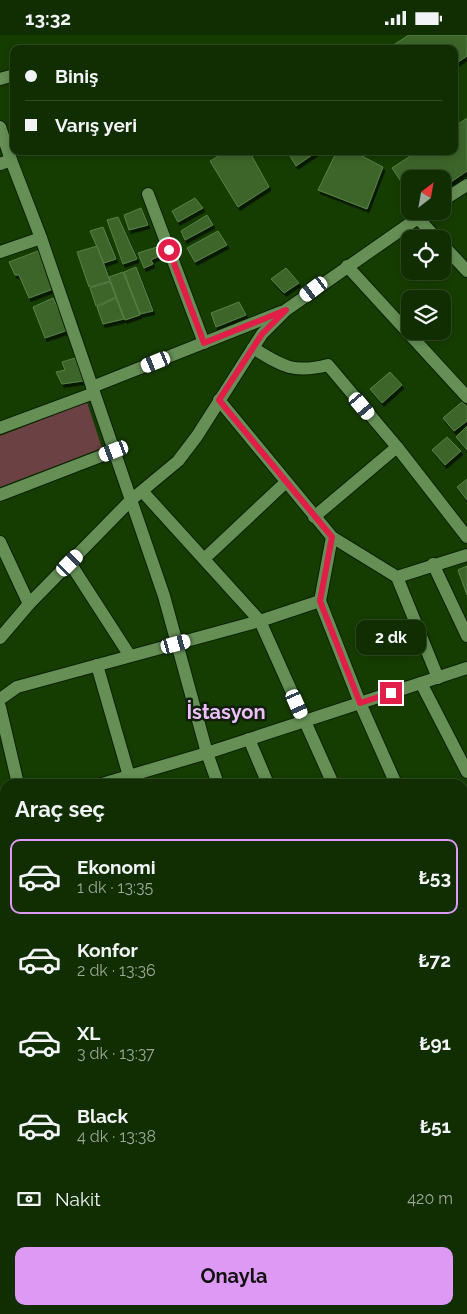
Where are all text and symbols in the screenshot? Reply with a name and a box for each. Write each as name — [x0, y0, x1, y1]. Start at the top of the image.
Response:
text: 13:32 — [25, 7, 71, 29]
text: Biniş — [55, 65, 98, 87]
text: Varış yeri — [55, 114, 137, 136]
north arrow — [401, 170, 451, 220]
map controls — [401, 170, 451, 340]
button: locate — [401, 230, 451, 280]
route start — [158, 239, 180, 261]
car — [297, 274, 330, 304]
button: layers — [401, 290, 451, 340]
car — [139, 349, 172, 375]
car — [346, 390, 377, 422]
car — [97, 439, 130, 463]
car — [54, 547, 85, 579]
callout: 2 dk — [356, 621, 426, 655]
text: 2 dk — [375, 628, 407, 647]
car — [159, 633, 192, 655]
route end — [380, 682, 402, 704]
car — [284, 687, 309, 721]
district label: İstasyon — [186, 700, 266, 724]
text: Araç seç — [15, 796, 105, 822]
icon: car — [17, 854, 62, 899]
text: Ekonomi — [77, 856, 156, 878]
text: ₺53 — [419, 866, 451, 888]
text: 1 dk · 13:35 — [77, 878, 153, 897]
icon: car — [17, 937, 62, 982]
text: Konfor — [77, 939, 138, 961]
text: ₺72 — [418, 949, 451, 971]
text: 2 dk · 13:36 — [77, 961, 156, 980]
icon: car — [17, 1020, 62, 1065]
text: XL — [77, 1022, 100, 1044]
text: ₺91 — [419, 1032, 451, 1054]
text: 3 dk · 13:37 — [77, 1044, 155, 1063]
icon: car — [17, 1103, 62, 1148]
text: Black — [77, 1105, 128, 1127]
text: ₺51 — [420, 1115, 451, 1137]
text: 4 dk · 13:38 — [77, 1127, 156, 1146]
icon: cash — [15, 1185, 43, 1213]
text: Nakit — [55, 1188, 101, 1210]
text: 420 m — [407, 1189, 453, 1208]
button: Onayla — [15, 1247, 453, 1305]

